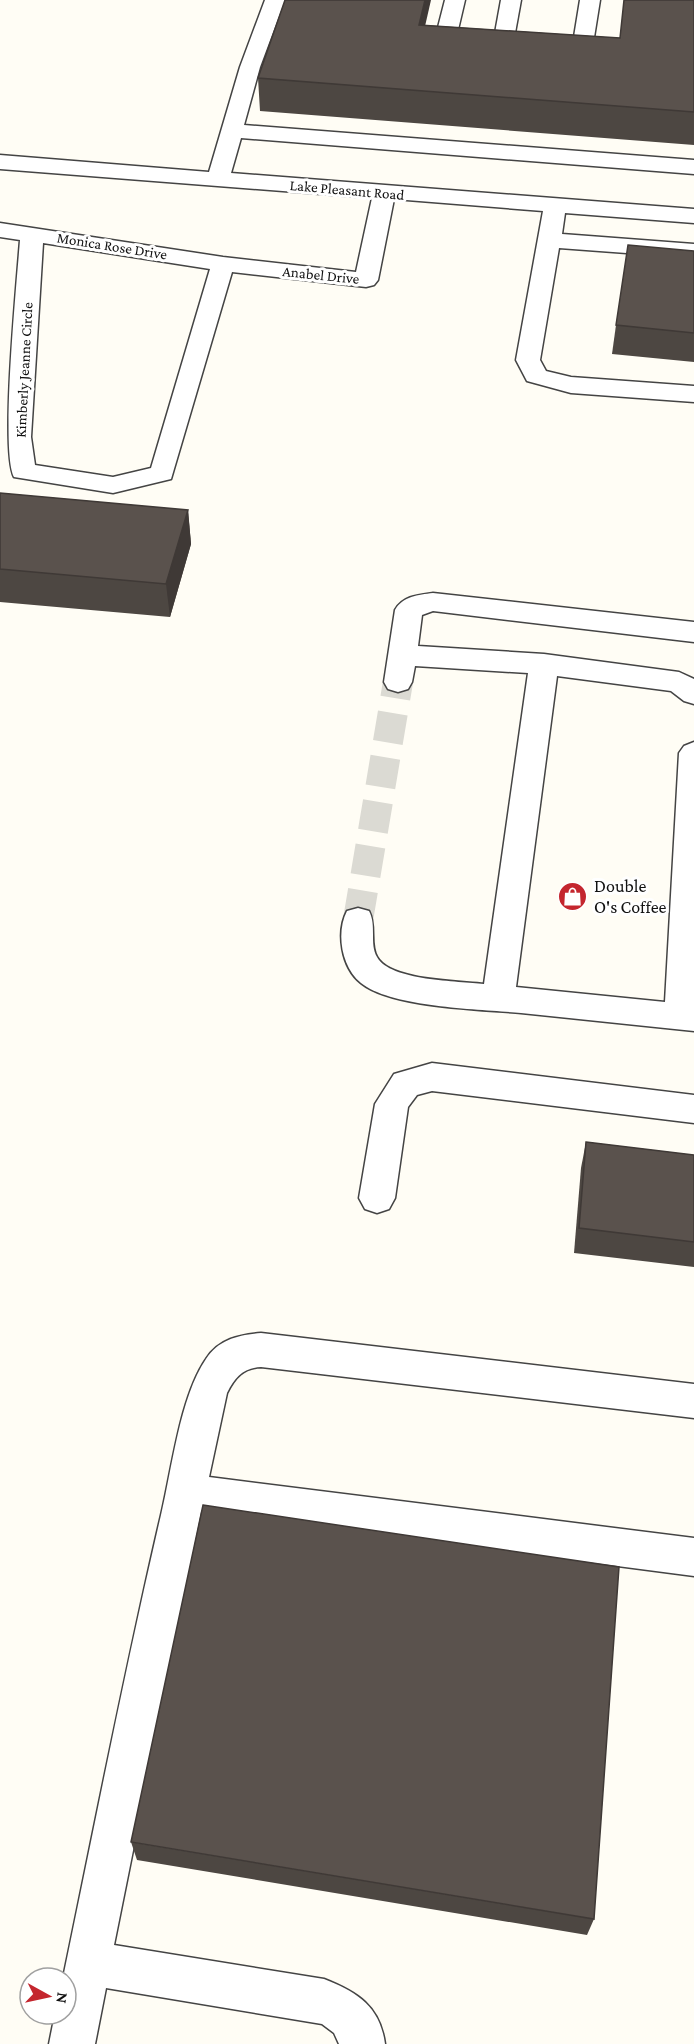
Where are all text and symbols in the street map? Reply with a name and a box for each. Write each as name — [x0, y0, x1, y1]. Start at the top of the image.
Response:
street label: Lake Pleasant Road — [289, 177, 405, 203]
street label: Monica Rose Drive — [56, 229, 169, 263]
street label: Anabel Drive — [282, 263, 361, 287]
street label: Kimberly Jeanne Circle — [12, 301, 37, 438]
place label: Double O's Coffee — [594, 876, 667, 917]
shop icon: Double O's Coffee — [557, 880, 589, 912]
north arrow — [18, 1966, 78, 2026]
text: N — [53, 1991, 72, 2005]

